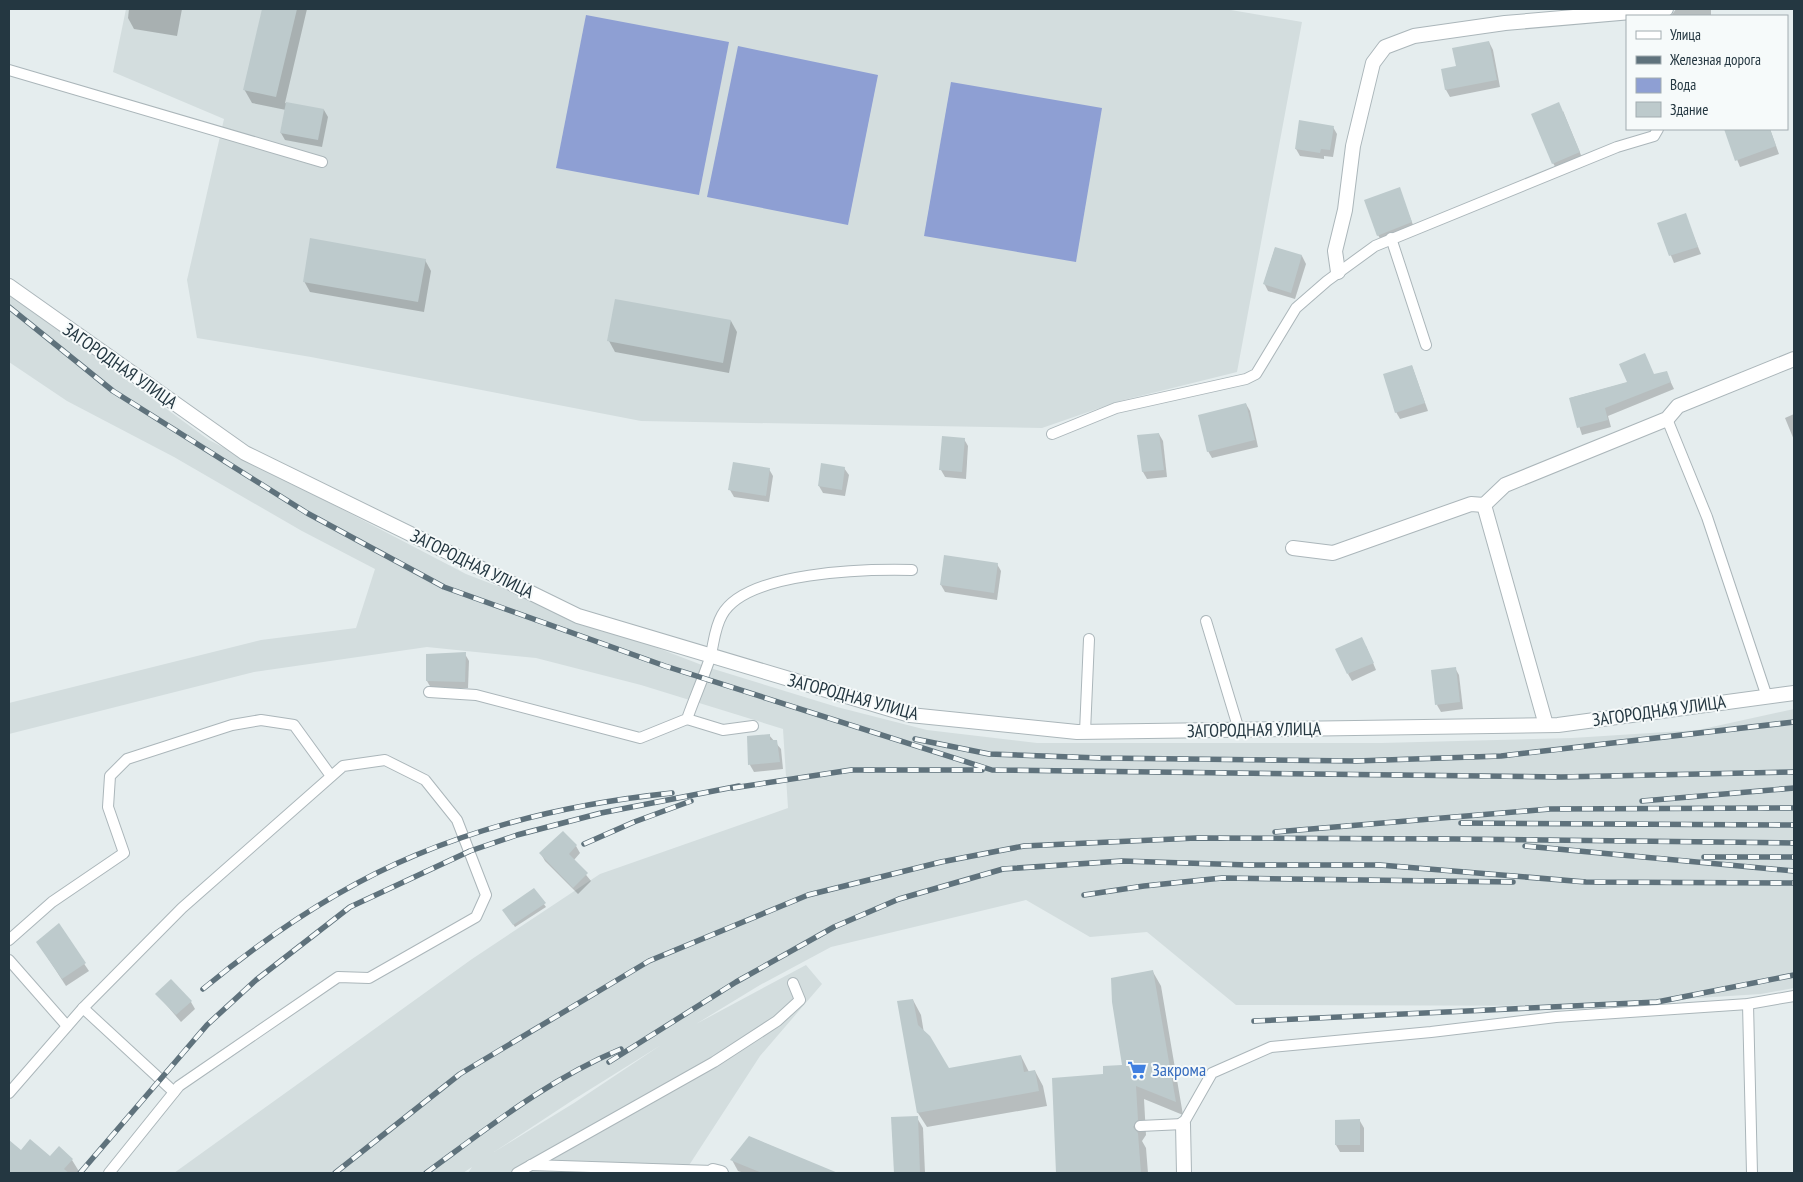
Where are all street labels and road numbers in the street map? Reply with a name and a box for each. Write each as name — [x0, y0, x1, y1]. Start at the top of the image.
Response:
street label: ЗАГОРОДНАЯ УЛИЦА — [59, 318, 182, 414]
street label: ЗАГОРОДНАЯ УЛИЦА — [407, 524, 538, 604]
street label: ЗАГОРОДНАЯ УЛИЦА — [785, 668, 921, 725]
street label: ЗАГОРОДНАЯ УЛИЦА — [1591, 690, 1728, 731]
street label: ЗАГОРОДНАЯ УЛИЦА — [1187, 717, 1322, 742]

